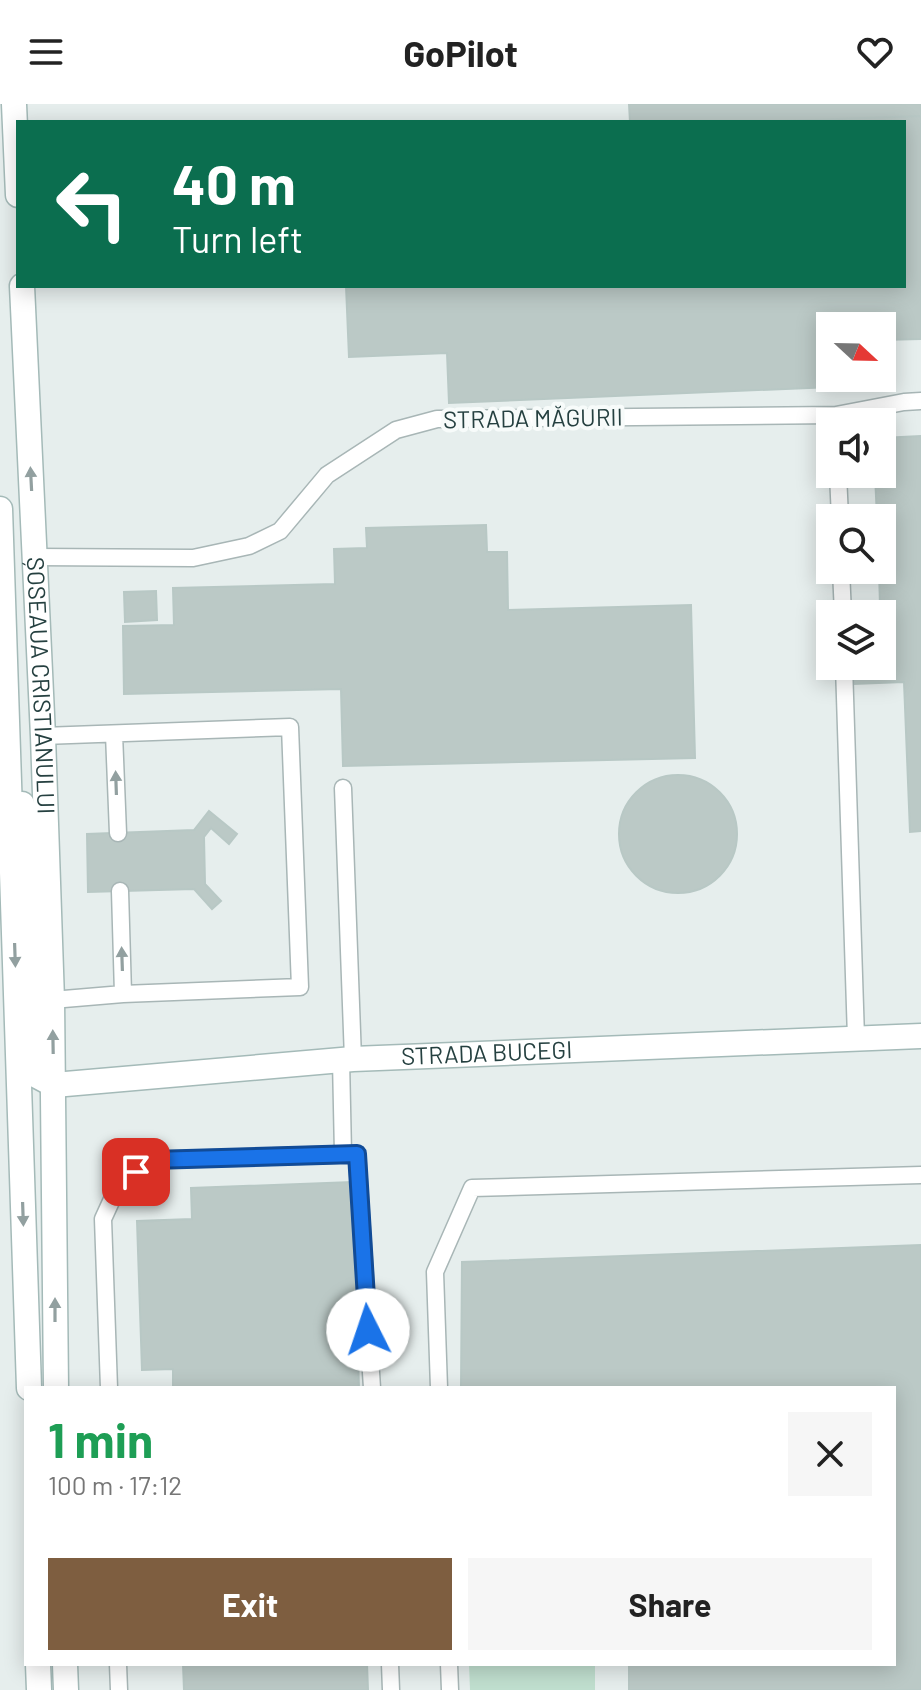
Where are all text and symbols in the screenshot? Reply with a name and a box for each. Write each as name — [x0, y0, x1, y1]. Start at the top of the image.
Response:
icon: menu — [24, 30, 68, 74]
icon: heart — [853, 30, 897, 74]
text: GoPilot — [403, 31, 518, 74]
text: 40 m — [172, 149, 296, 216]
icon: left — [40, 152, 144, 256]
text: Turn left — [172, 217, 303, 260]
north arrow — [816, 312, 896, 392]
map controls — [816, 312, 896, 680]
street label: STRADA MĂGURII — [443, 401, 623, 434]
button: sound — [816, 408, 896, 488]
one-way arrow — [24, 466, 37, 491]
button: search — [816, 504, 896, 584]
street label: ȘOSEAUA CRISTIANULUI — [22, 556, 62, 815]
button: layers — [816, 600, 896, 680]
one-way arrow — [109, 770, 122, 795]
one-way arrow — [8, 943, 21, 968]
one-way arrow — [116, 946, 129, 971]
one-way arrow — [47, 1029, 60, 1054]
street label: STRADA BUCEGI — [401, 1034, 573, 1070]
pin — [102, 1138, 170, 1206]
icon: arrive — [114, 1150, 158, 1194]
one-way arrow — [16, 1202, 29, 1227]
position arrow — [326, 1288, 410, 1372]
one-way arrow — [49, 1297, 62, 1322]
text: 1 min — [48, 1410, 153, 1468]
button: close — [788, 1412, 872, 1496]
text: 100 m · 17:12 — [48, 1469, 182, 1500]
button: Exit — [48, 1558, 452, 1650]
button: Share — [468, 1558, 872, 1650]

